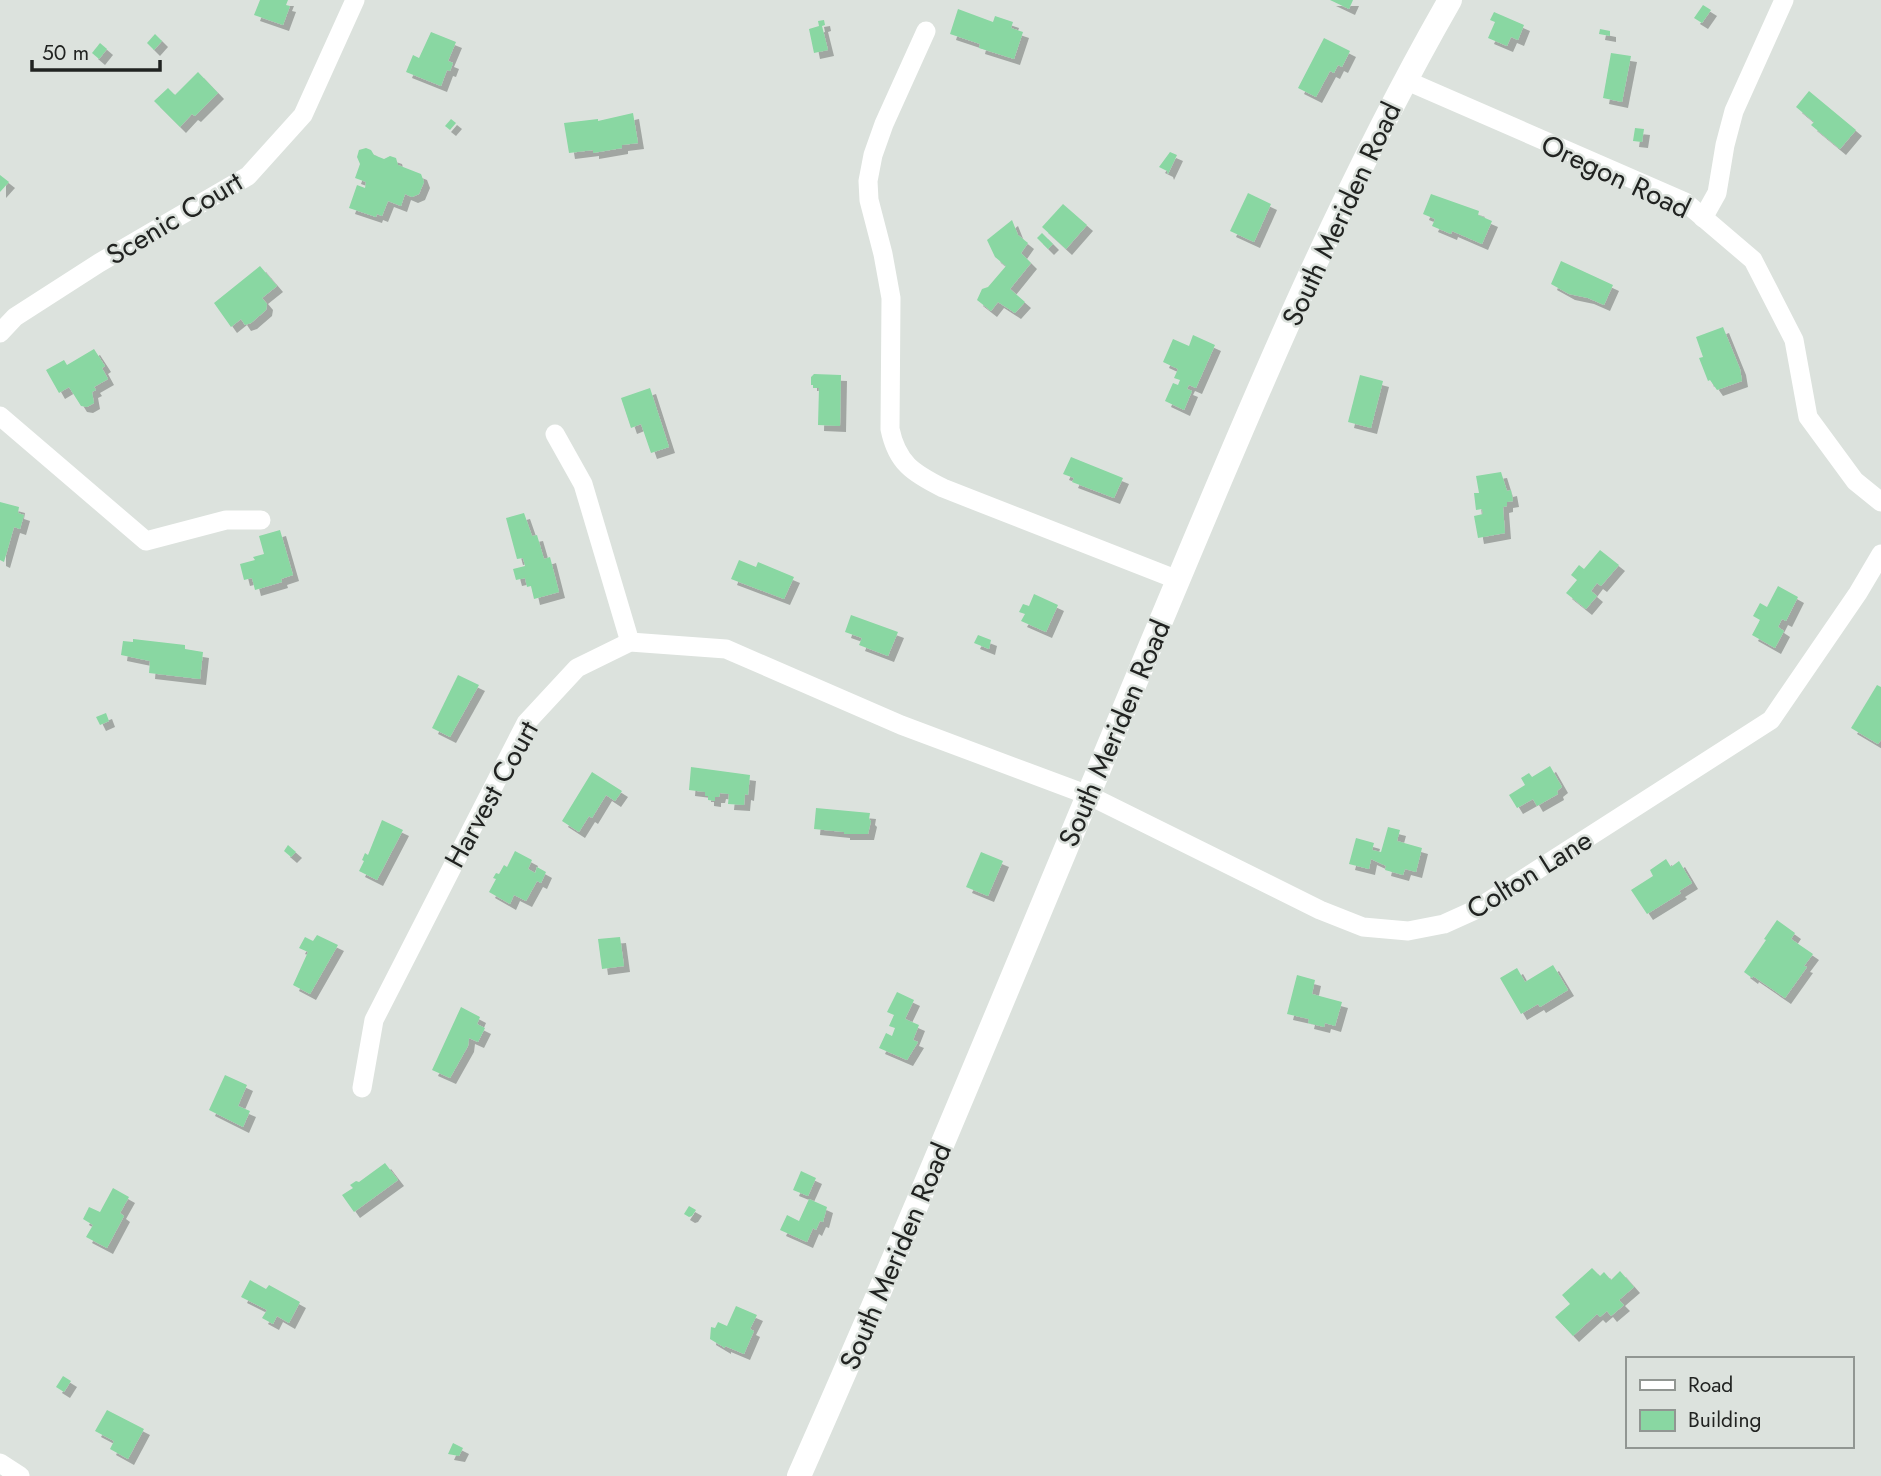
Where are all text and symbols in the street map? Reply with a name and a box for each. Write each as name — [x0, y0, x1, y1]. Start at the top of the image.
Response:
scale bar — [32, 28, 159, 72]
text: 50 m — [42, 38, 89, 68]
street label: South Meriden Road — [1272, 95, 1411, 333]
street label: Oregon Road — [1534, 124, 1697, 229]
street label: Scenic Court — [98, 161, 250, 275]
street label: South Meriden Road — [1048, 613, 1181, 853]
street label: Harvest Court — [434, 713, 549, 875]
street label: Colton Lane — [1459, 820, 1600, 929]
street label: South Meriden Road — [829, 1136, 962, 1376]
legend — [1626, 1357, 1853, 1448]
text: Road — [1688, 1370, 1733, 1400]
text: Building — [1688, 1405, 1761, 1435]

